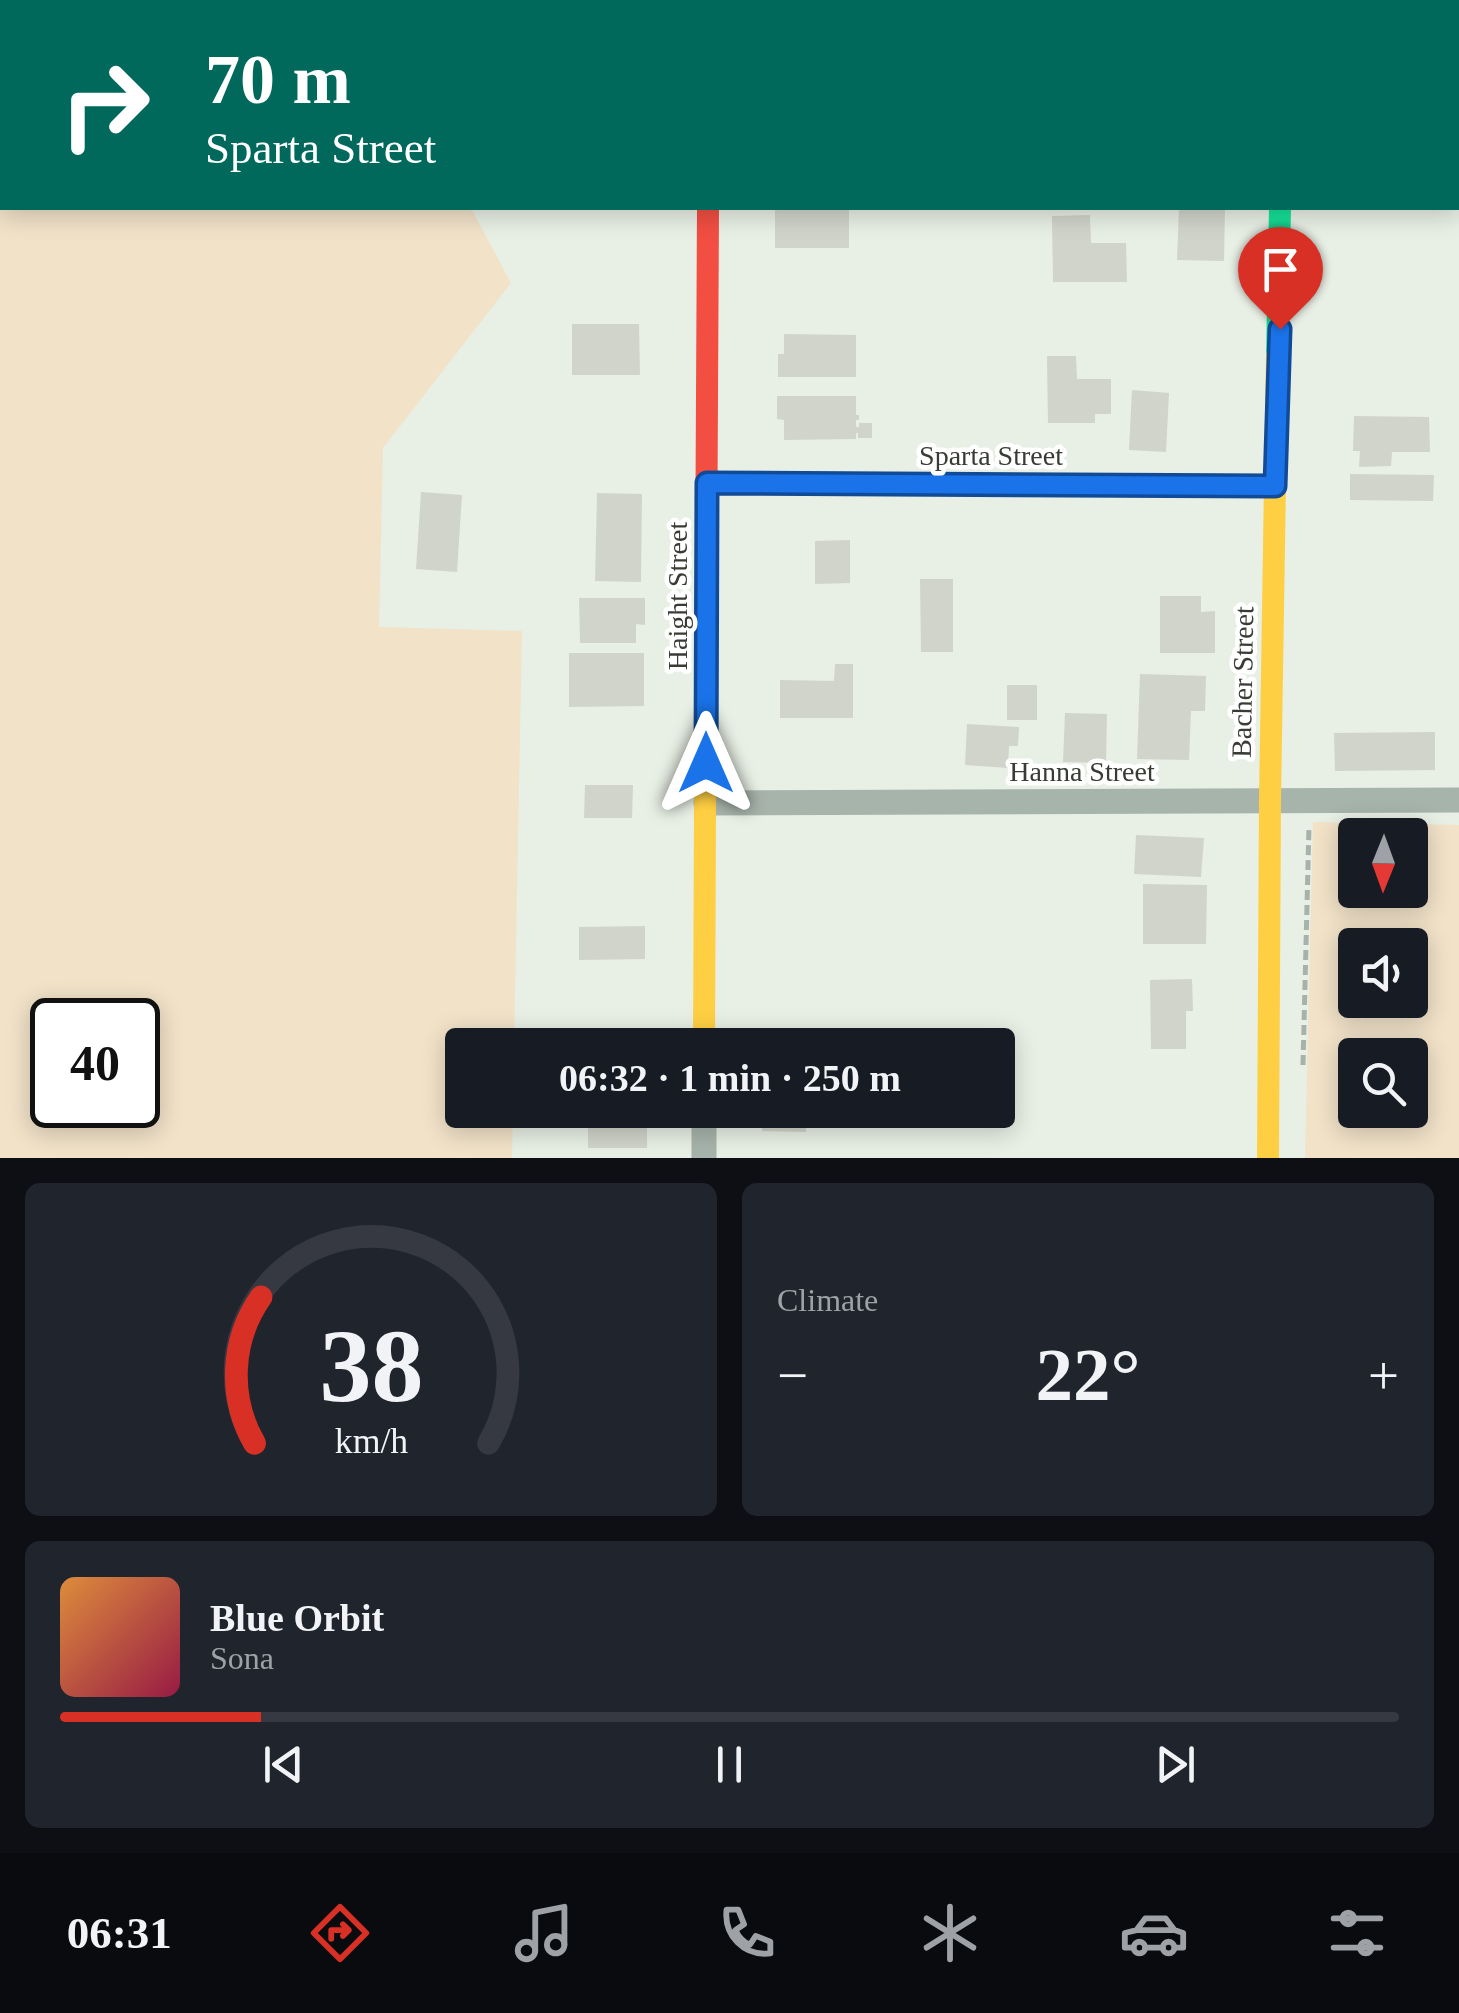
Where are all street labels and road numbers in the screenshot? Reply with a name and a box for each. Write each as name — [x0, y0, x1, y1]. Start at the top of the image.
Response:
street label: Sparta Street — [919, 440, 1063, 471]
street label: Haight Street — [662, 522, 693, 670]
street label: Bacher Street — [1226, 606, 1259, 758]
street label: Hanna Street — [1009, 756, 1155, 787]

